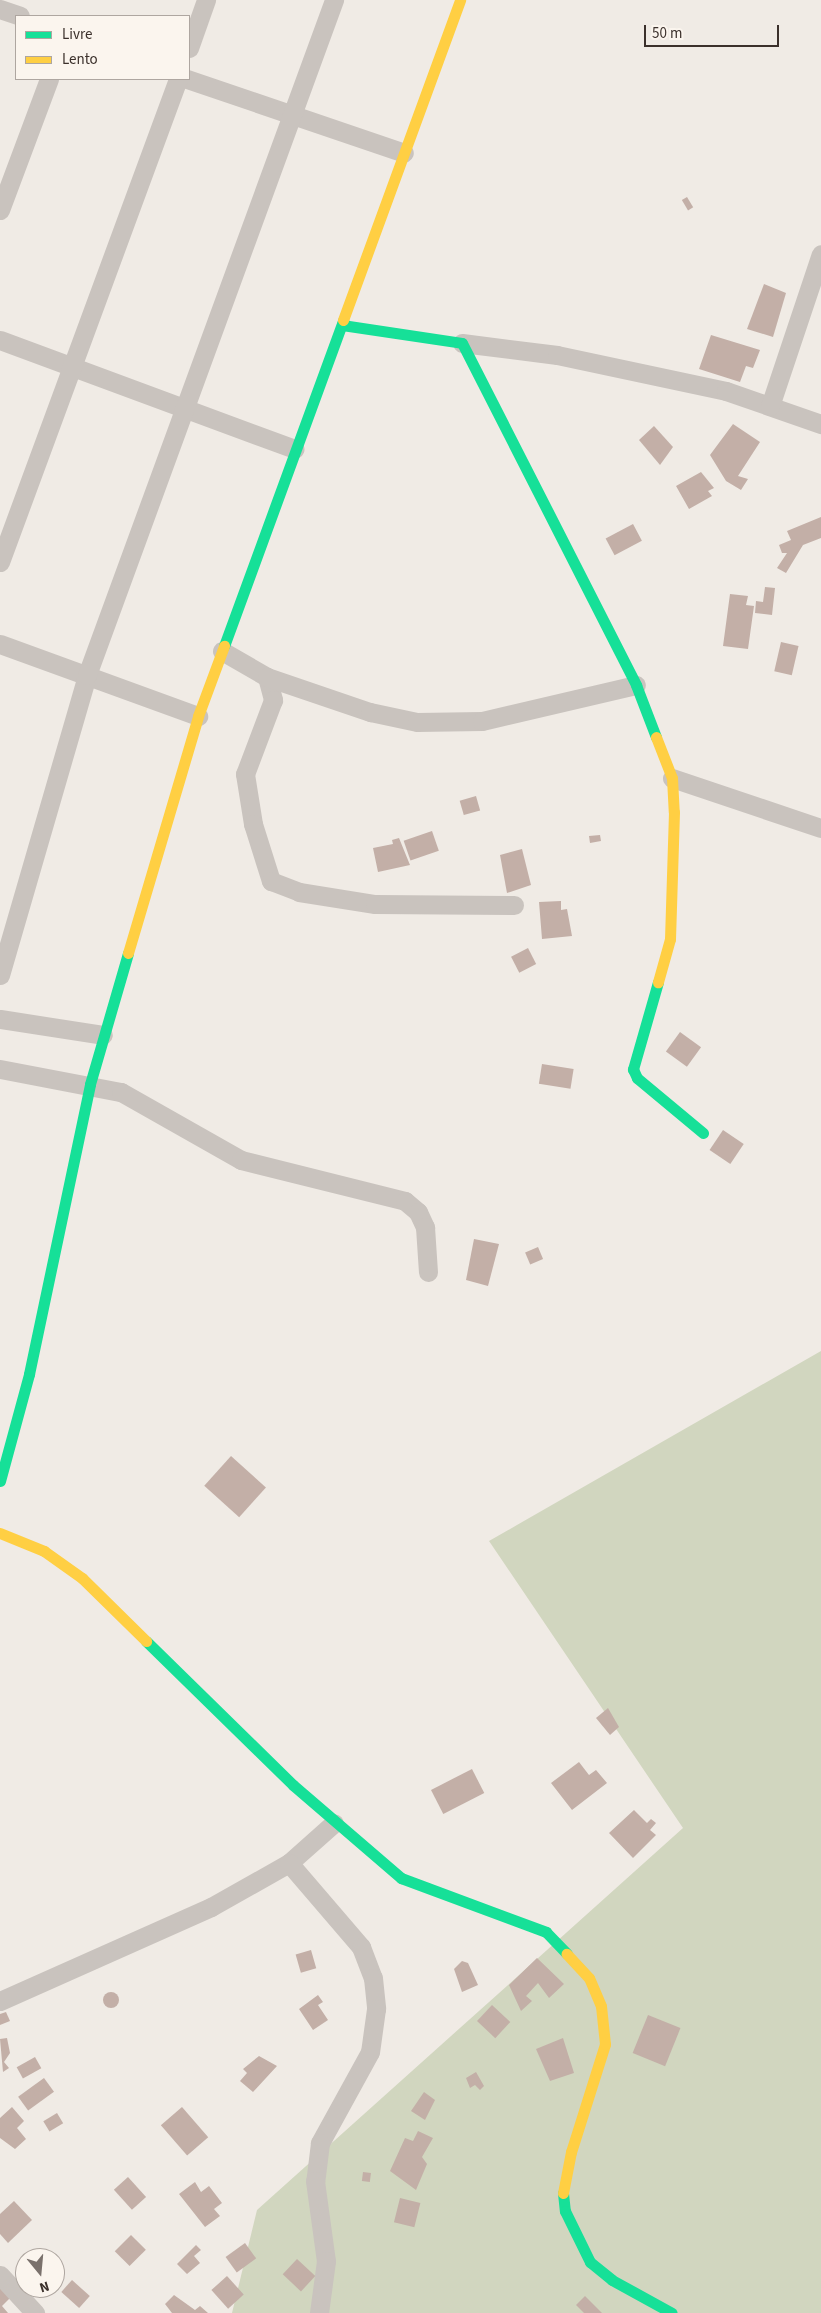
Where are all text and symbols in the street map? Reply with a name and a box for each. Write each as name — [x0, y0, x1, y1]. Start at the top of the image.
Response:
legend — [15, 15, 190, 80]
scale bar — [646, 15, 781, 47]
text: 50 m — [652, 23, 682, 44]
text: Livre — [62, 24, 92, 45]
text: Lento — [62, 49, 98, 70]
north arrow — [15, 2248, 65, 2298]
text: N — [37, 2275, 51, 2297]

